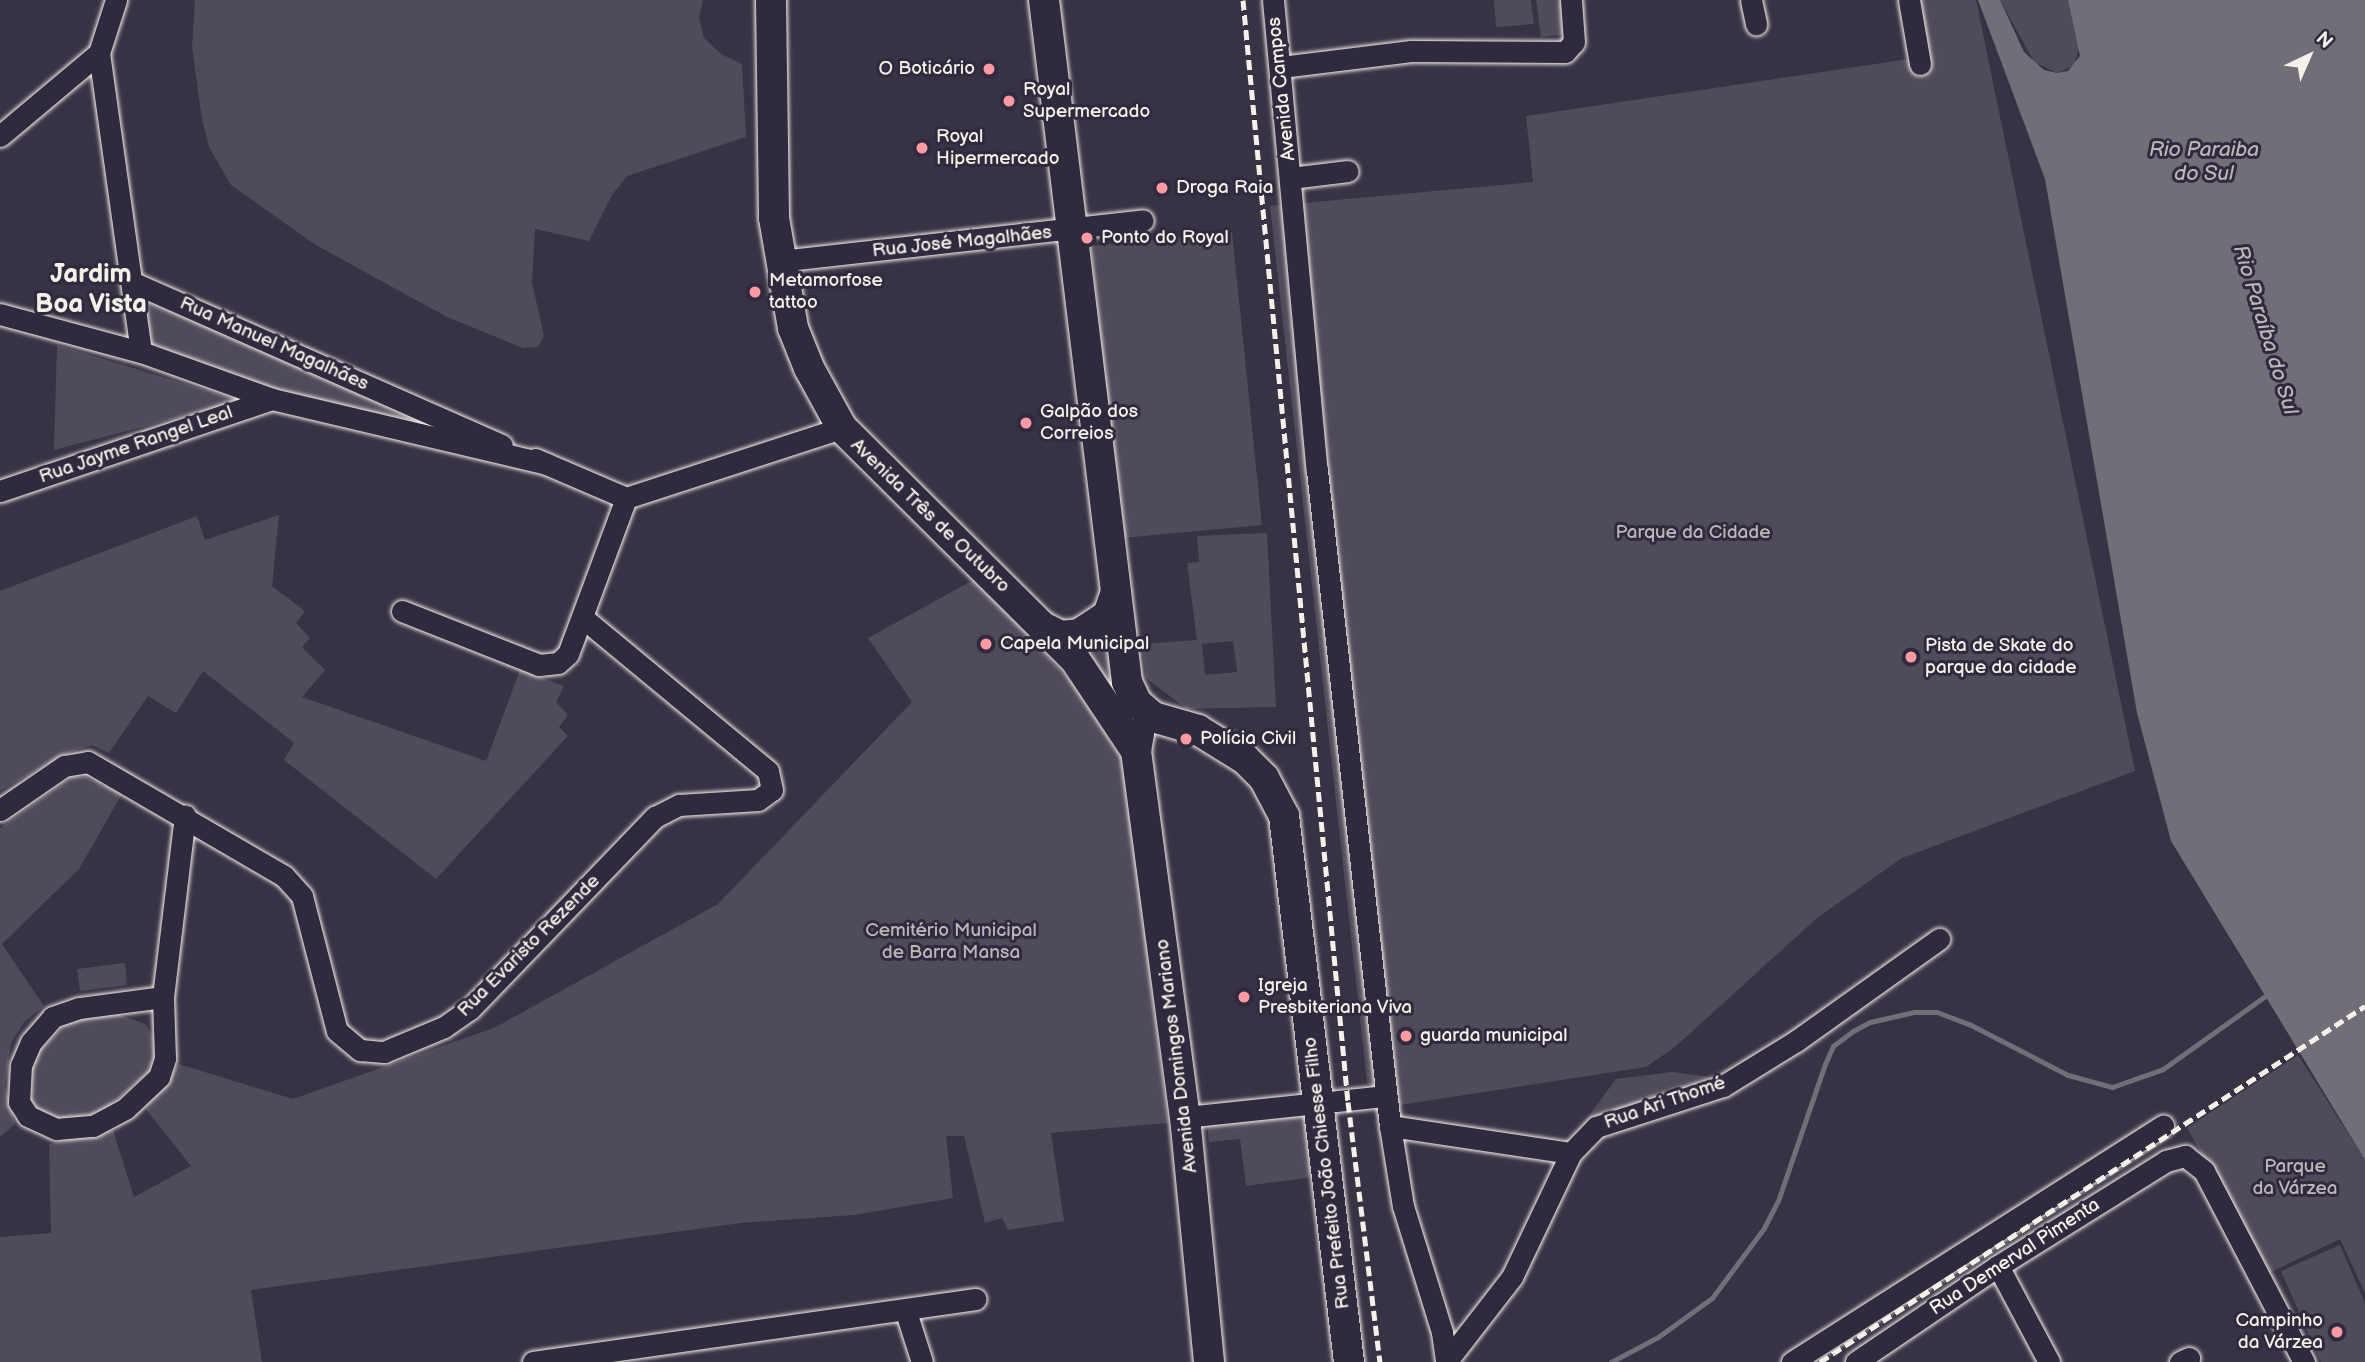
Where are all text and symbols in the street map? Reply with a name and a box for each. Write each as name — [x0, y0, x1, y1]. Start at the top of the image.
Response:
street label: Avenida Campos — [1263, 16, 1301, 162]
north arrow — [2274, 21, 2344, 91]
text: N — [2311, 27, 2337, 54]
place label: O Boticário — [879, 58, 975, 80]
marker: O Boticário — [981, 61, 997, 77]
place label: Royal Supermercado — [1023, 79, 1150, 123]
marker: Royal Supermercado — [1001, 93, 1017, 109]
place label: Royal Hipermercado — [936, 126, 1059, 170]
water label: Rio Paraiba do Sul — [2149, 137, 2259, 187]
marker: Royal Hipermercado — [914, 140, 930, 156]
place label: Droga Raia — [1176, 177, 1273, 199]
marker: Droga Raia — [1154, 180, 1170, 196]
street label: Rua José Magalhães — [871, 221, 1053, 263]
place label: Ponto do Royal — [1101, 227, 1229, 249]
marker: Ponto do Royal — [1079, 230, 1095, 246]
water label: Rio Paraíba do Sul — [2227, 242, 2303, 418]
district label: Jardim Boa Vista — [34, 259, 148, 320]
place label: Metamorfose tattoo — [769, 270, 883, 314]
marker: Metamorfose tattoo — [747, 284, 763, 300]
street label: Rua Manuel Magalhães — [176, 292, 372, 396]
street label: Rua Jayme Rangel Leal — [36, 401, 236, 489]
place label: Galpão dos Correios — [1040, 401, 1138, 445]
marker: Galpão dos Correios — [1018, 415, 1034, 431]
street label: Avenida Três de Outubro — [846, 434, 1014, 598]
park label: Parque da Cidade — [1615, 522, 1771, 544]
place label: Capela Municipal — [1000, 633, 1149, 655]
place label: Pista de Skate do parque da cidade — [1925, 635, 2076, 679]
marker: Capela Municipal — [978, 636, 994, 652]
marker: Pista de Skate do parque da cidade — [1903, 649, 1919, 665]
place label: Polícia Civil — [1200, 728, 1296, 750]
marker: Polícia Civil — [1178, 731, 1194, 747]
street label: Rua Evaristo Rezende — [453, 870, 605, 1022]
park label: Cemitério Municipal de Barra Mansa — [865, 920, 1037, 964]
street label: Avenida Domingos Mariano — [1151, 938, 1203, 1174]
place label: Igreja Presbiteriana Viva — [1258, 975, 1413, 1019]
marker: Igreja Presbiteriana Viva — [1236, 989, 1252, 1005]
place label: guarda municipal — [1420, 1025, 1567, 1047]
marker: guarda municipal — [1398, 1028, 1414, 1044]
street label: Rua Prefeito João Chiesse Filho — [1299, 1035, 1355, 1311]
street label: Rua Ari Thomé — [1601, 1071, 1729, 1135]
park label: Parque da Várzea — [2252, 1156, 2338, 1200]
street label: Rua Demerval Pimenta — [1926, 1194, 2104, 1320]
place label: Campinho da Várzea — [2236, 1310, 2323, 1354]
marker: Campinho da Várzea — [2329, 1324, 2345, 1340]

